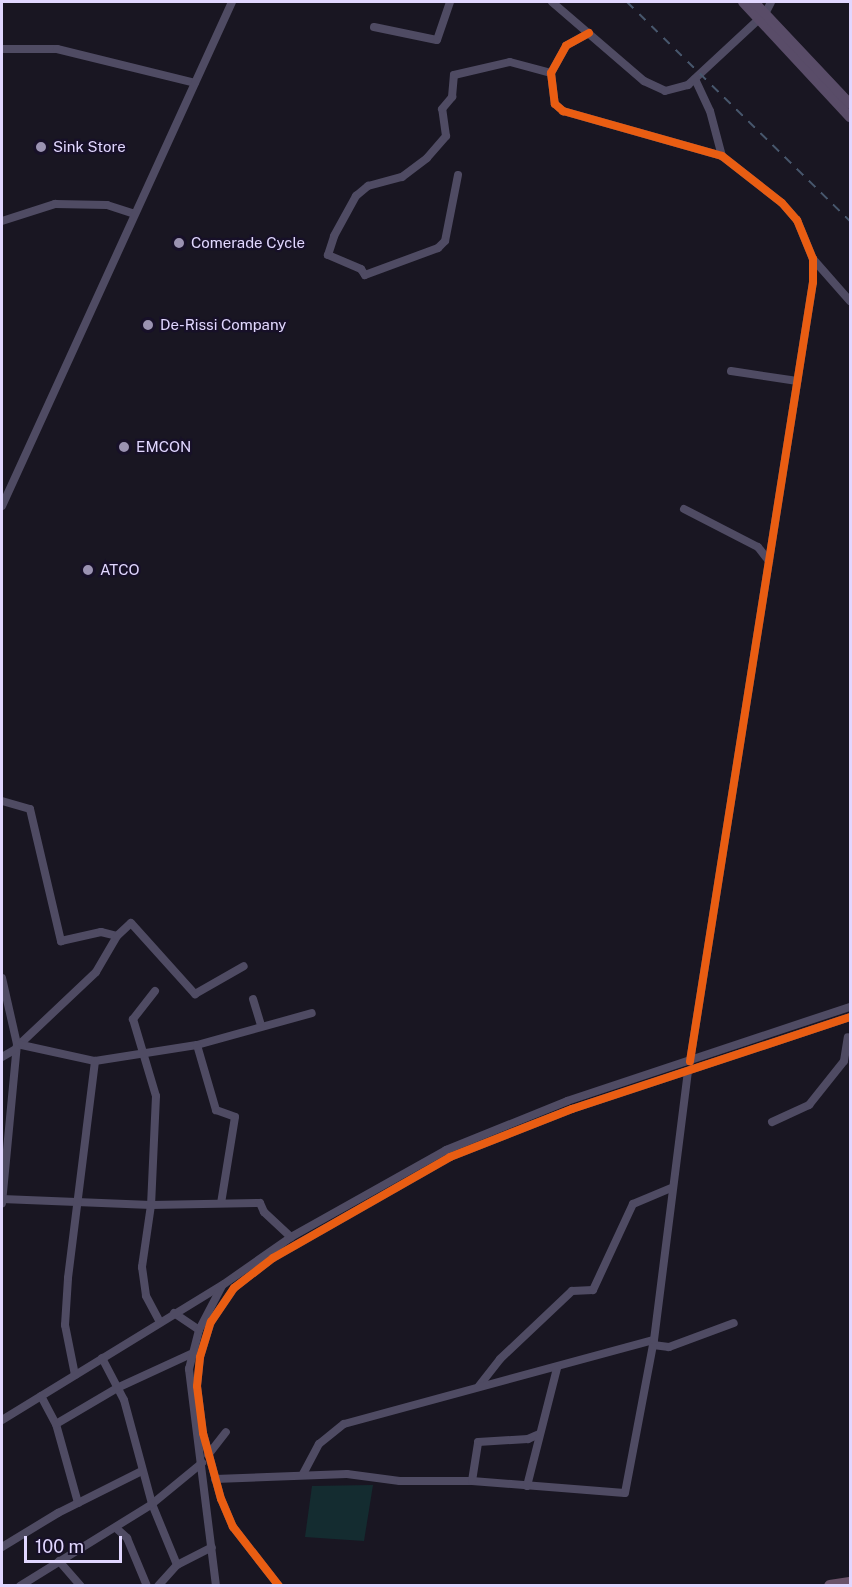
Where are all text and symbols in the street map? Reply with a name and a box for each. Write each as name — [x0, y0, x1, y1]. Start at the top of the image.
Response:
place label: Sink Store — [53, 138, 126, 156]
marker: Sink Store — [34, 140, 48, 154]
place label: Comerade Cycle — [191, 234, 305, 252]
marker: Comerade Cycle — [172, 236, 186, 250]
place label: De-Rissi Company — [160, 316, 286, 334]
marker: De-Rissi Company — [141, 318, 155, 332]
place label: EMCON — [136, 438, 191, 456]
marker: EMCON — [117, 440, 131, 454]
place label: ATCO — [100, 561, 139, 579]
marker: ATCO — [81, 563, 95, 577]
scale bar — [27, 1524, 124, 1562]
text: 100 m — [35, 1536, 84, 1557]

